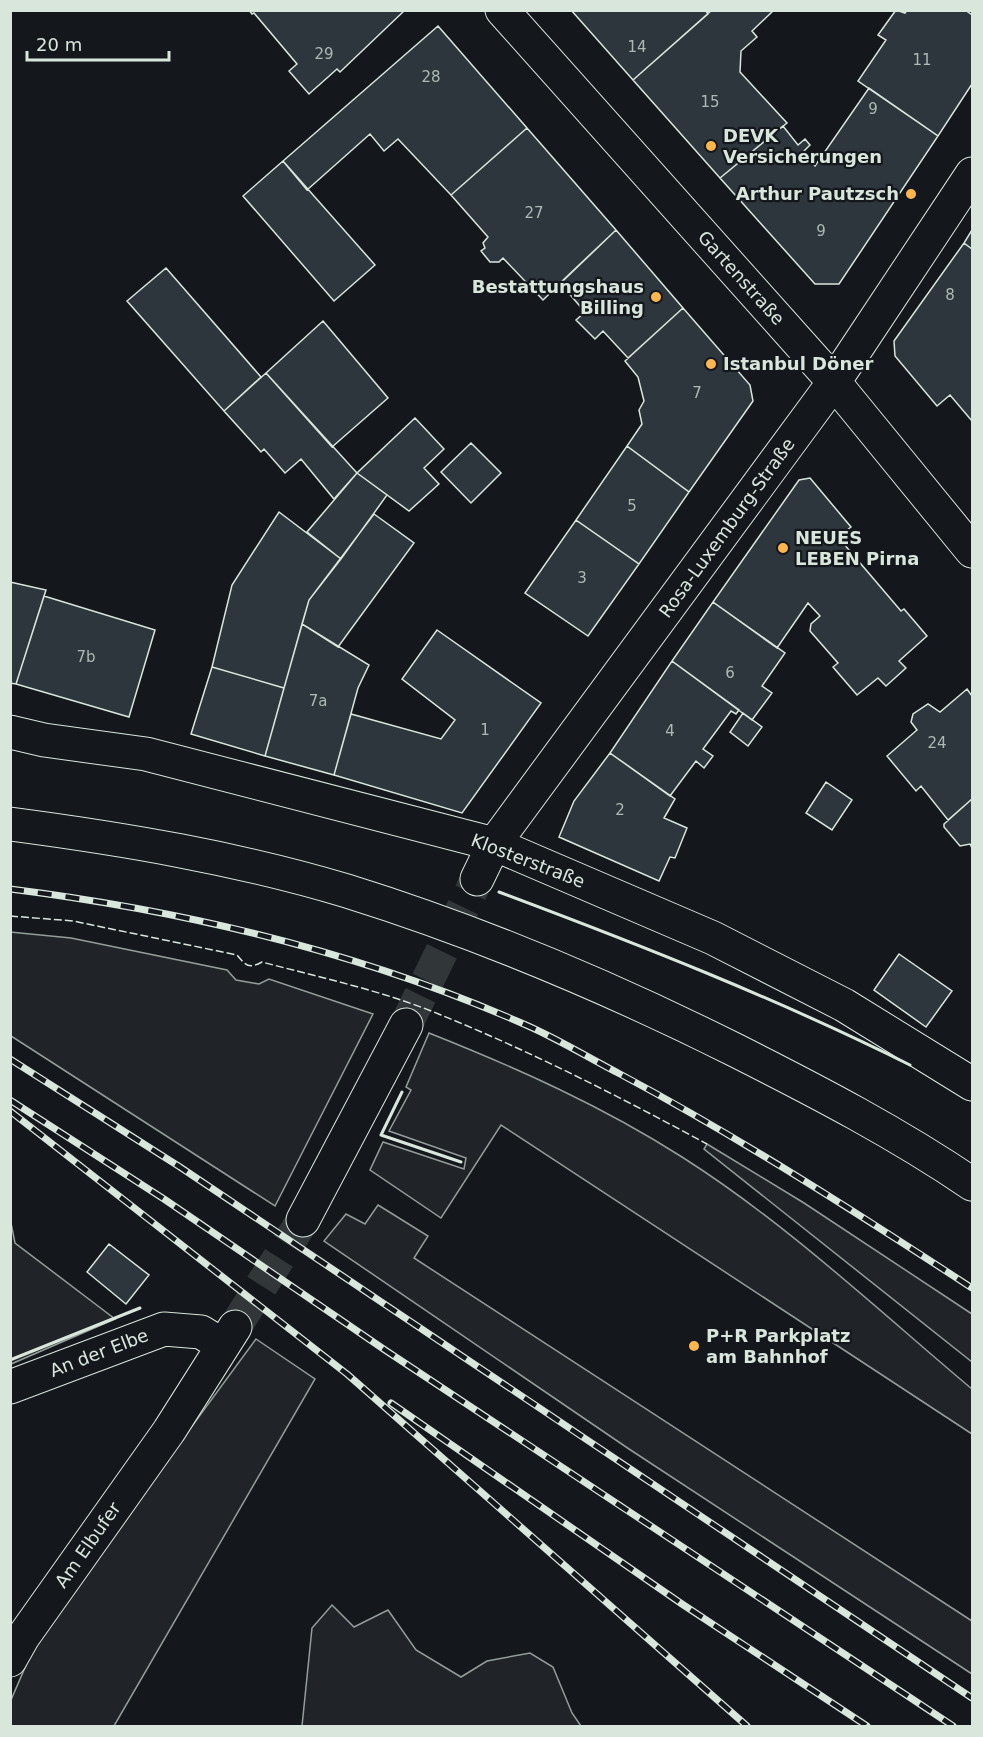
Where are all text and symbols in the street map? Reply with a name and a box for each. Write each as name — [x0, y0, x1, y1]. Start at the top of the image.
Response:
scale bar — [27, 24, 170, 62]
text: 20 m — [36, 34, 82, 55]
house number: 14 — [627, 38, 647, 56]
house number: 29 — [314, 45, 334, 63]
house number: 11 — [912, 51, 932, 69]
house number: 28 — [421, 68, 441, 86]
house number: 15 — [700, 93, 720, 111]
house number: 9 — [868, 100, 878, 118]
place label: DEVK Versicherungen — [723, 125, 882, 167]
marker: DEVK Versicherungen — [704, 139, 718, 153]
place label: Arthur Pautzsch — [736, 183, 899, 204]
marker: Arthur Pautzsch — [904, 187, 918, 201]
house number: 27 — [524, 204, 544, 222]
house number: 9 — [816, 222, 826, 240]
street label: Gartenstraße — [694, 226, 789, 329]
place label: Bestattungshaus Billing — [472, 276, 644, 318]
house number: 8 — [945, 286, 955, 304]
marker: Bestattungshaus Billing — [649, 290, 663, 304]
place label: Istanbul Döner — [723, 353, 873, 374]
marker: Istanbul Döner — [704, 357, 718, 371]
house number: 7 — [692, 384, 702, 402]
street label: Rosa-Luxemburg-Straße — [654, 434, 799, 621]
house number: 5 — [627, 497, 637, 515]
place label: NEUES LEBEN Pirna — [795, 527, 919, 569]
marker: NEUES LEBEN Pirna — [776, 541, 790, 555]
house number: 3 — [577, 569, 587, 587]
house number: 7b — [76, 648, 96, 666]
house number: 6 — [725, 664, 735, 682]
house number: 7a — [309, 692, 327, 710]
house number: 1 — [480, 721, 490, 739]
house number: 4 — [665, 722, 675, 740]
house number: 24 — [927, 734, 947, 752]
house number: 2 — [615, 801, 625, 819]
street label: Klosterstraße — [468, 829, 588, 892]
street label: An der Elbe — [47, 1324, 151, 1381]
place label: P+R Parkplatz am Bahnhof — [706, 1325, 850, 1367]
marker: P+R Parkplatz am Bahnhof — [687, 1339, 701, 1353]
street label: Am Elbufer — [50, 1497, 125, 1592]

